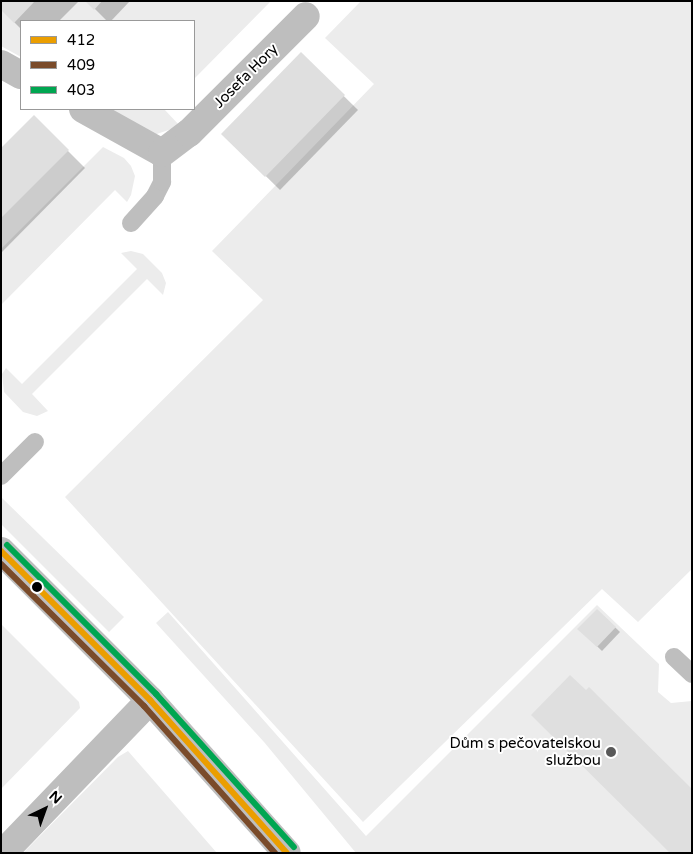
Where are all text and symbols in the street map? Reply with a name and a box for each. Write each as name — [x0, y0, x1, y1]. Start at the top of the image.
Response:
legend — [20, 20, 195, 110]
text: 412 — [67, 31, 95, 49]
street label: Josefa Hory — [210, 40, 282, 112]
text: 409 — [67, 56, 95, 74]
text: 403 — [67, 81, 95, 99]
unlabelled marker — [32, 582, 42, 592]
place label: Dům s pečovatelskou službou — [450, 734, 601, 769]
marker: Dům s pečovatelskou službou — [605, 746, 617, 758]
north arrow — [20, 784, 70, 834]
text: N — [46, 787, 65, 808]

